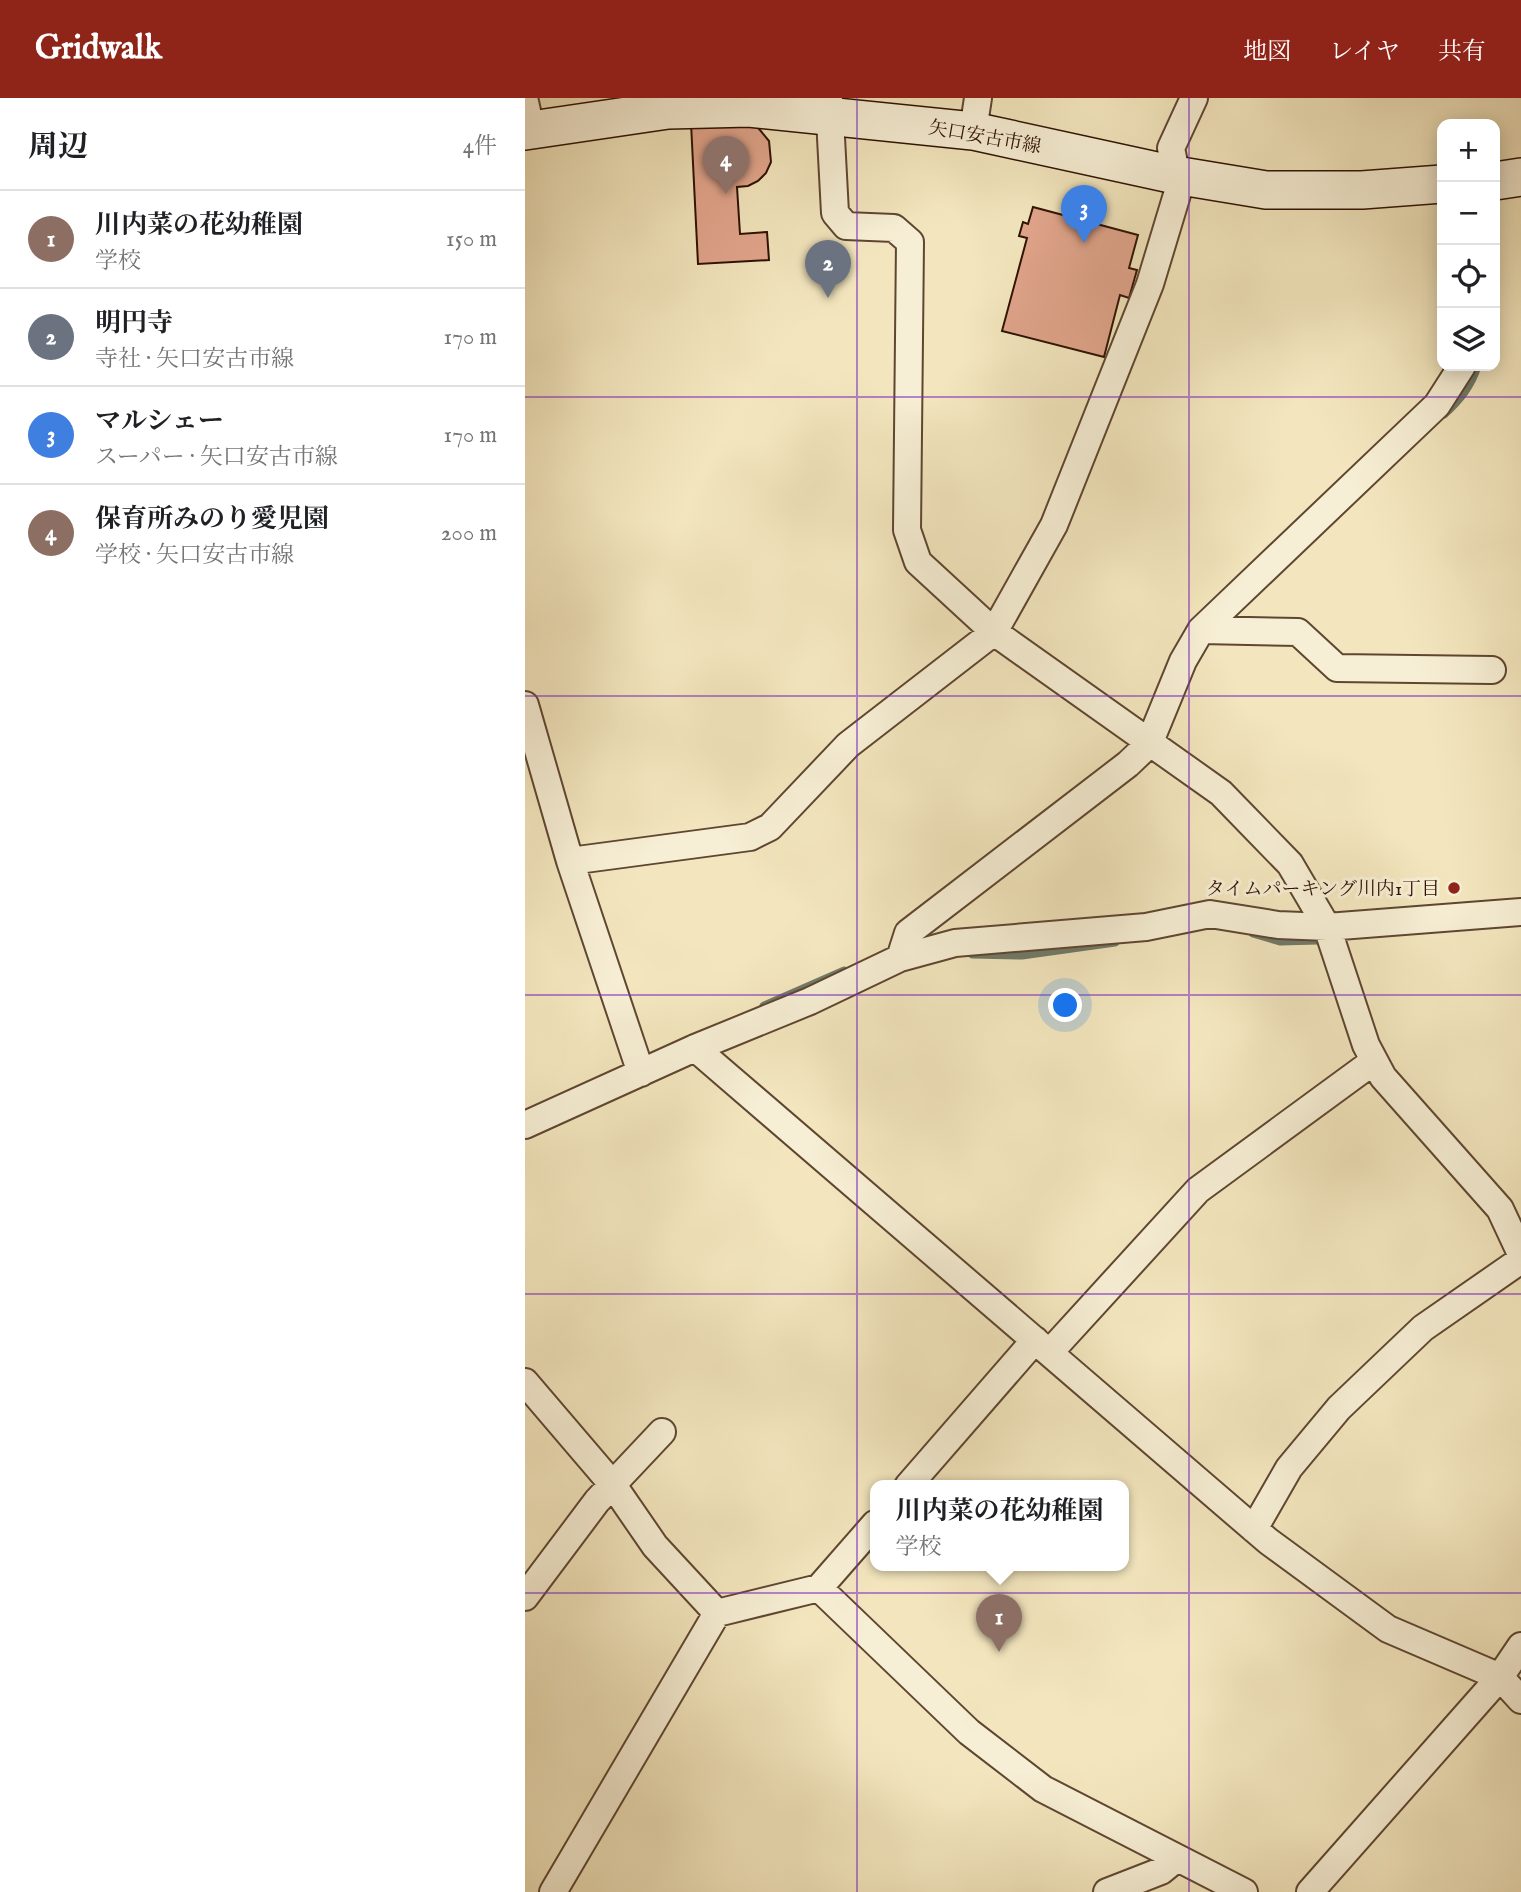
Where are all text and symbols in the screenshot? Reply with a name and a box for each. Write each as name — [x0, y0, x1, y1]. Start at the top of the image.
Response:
text: Gridwalk — [35, 28, 162, 70]
text: 地図 — [1243, 37, 1291, 68]
text: レイヤ — [1329, 37, 1400, 68]
text: 共有 — [1438, 37, 1486, 68]
street label: 矢口安古市線 — [926, 116, 1043, 160]
map controls — [1437, 119, 1500, 371]
button: + — [1437, 119, 1500, 182]
text: 周辺 — [28, 129, 88, 167]
text: 4件 — [463, 132, 497, 161]
pin: 4 — [703, 136, 749, 194]
button: − — [1437, 182, 1500, 245]
pin: 3 — [1061, 185, 1107, 243]
text: 川内菜の花幼稚園 — [95, 209, 303, 242]
text: 1 — [47, 225, 55, 254]
text: 150 m — [446, 225, 497, 254]
pin: 2 — [805, 240, 851, 298]
button: locate — [1437, 245, 1500, 308]
text: 学校 — [95, 247, 141, 276]
text: 明円寺 — [95, 307, 173, 340]
button: layers — [1437, 308, 1500, 371]
text: 2 — [46, 323, 56, 352]
text: 170 m — [444, 323, 497, 352]
text: 寺社 · 矢口安古市線 — [95, 345, 294, 374]
text: マルシェー — [95, 405, 224, 438]
text: 3 — [47, 421, 55, 450]
text: 170 m — [444, 421, 497, 450]
text: スーパー · 矢口安古市線 — [95, 443, 338, 472]
text: 保育所みのり愛児園 — [95, 503, 329, 536]
text: 4 — [45, 519, 57, 548]
text: 200 m — [441, 519, 497, 548]
text: 学校 · 矢口安古市線 — [95, 541, 294, 570]
place label: タイムパーキング川内1丁目 — [1206, 878, 1440, 902]
marker: タイムパーキング川内1丁目 — [1446, 880, 1462, 896]
your location — [1048, 988, 1082, 1022]
popup — [870, 1480, 1129, 1571]
text: 川内菜の花幼稚園 — [895, 1495, 1104, 1528]
text: 学校 — [895, 1533, 941, 1562]
pin: 1 — [976, 1594, 1022, 1652]

